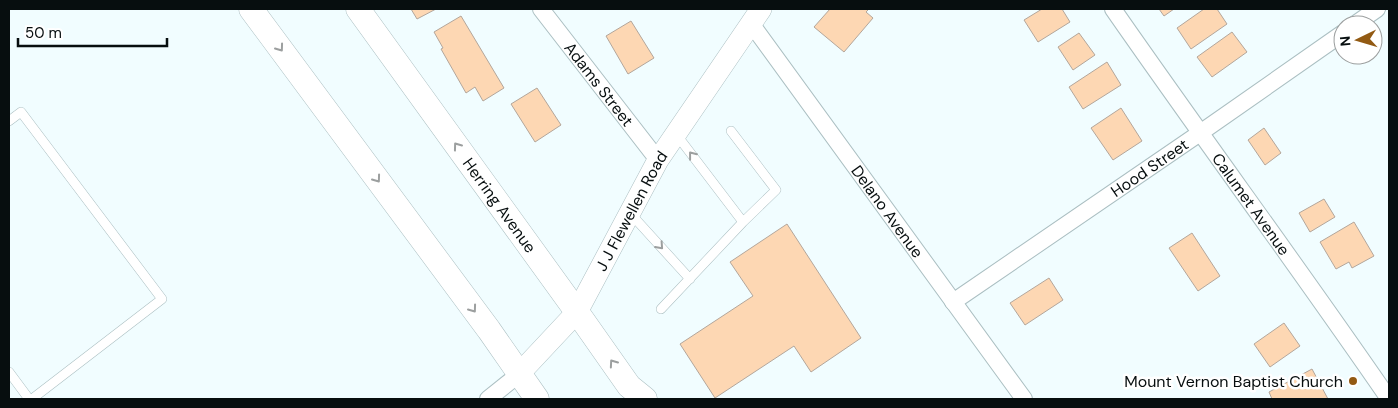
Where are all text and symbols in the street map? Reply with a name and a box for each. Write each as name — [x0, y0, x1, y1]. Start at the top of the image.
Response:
scale bar — [18, 15, 166, 47]
north arrow — [1333, 15, 1383, 65]
text: 50 m — [25, 23, 62, 43]
text: N — [1336, 35, 1354, 47]
street label: Adams Street — [560, 38, 638, 130]
one-way arrow — [274, 42, 283, 52]
street label: Hood Street — [1107, 134, 1192, 202]
one-way arrow — [454, 142, 463, 152]
street label: J J Flewellen Road — [590, 146, 672, 275]
street label: Calumet Avenue — [1208, 149, 1295, 259]
one-way arrow — [689, 151, 698, 161]
street label: Herring Avenue — [458, 153, 541, 257]
street label: Delano Avenue — [847, 161, 928, 262]
one-way arrow — [371, 173, 379, 182]
one-way arrow — [654, 240, 663, 249]
one-way arrow — [467, 303, 476, 313]
one-way arrow — [610, 359, 619, 369]
place label: Mount Vernon Baptist Church — [1124, 371, 1343, 392]
marker: Mount Vernon Baptist Church — [1347, 375, 1359, 387]

